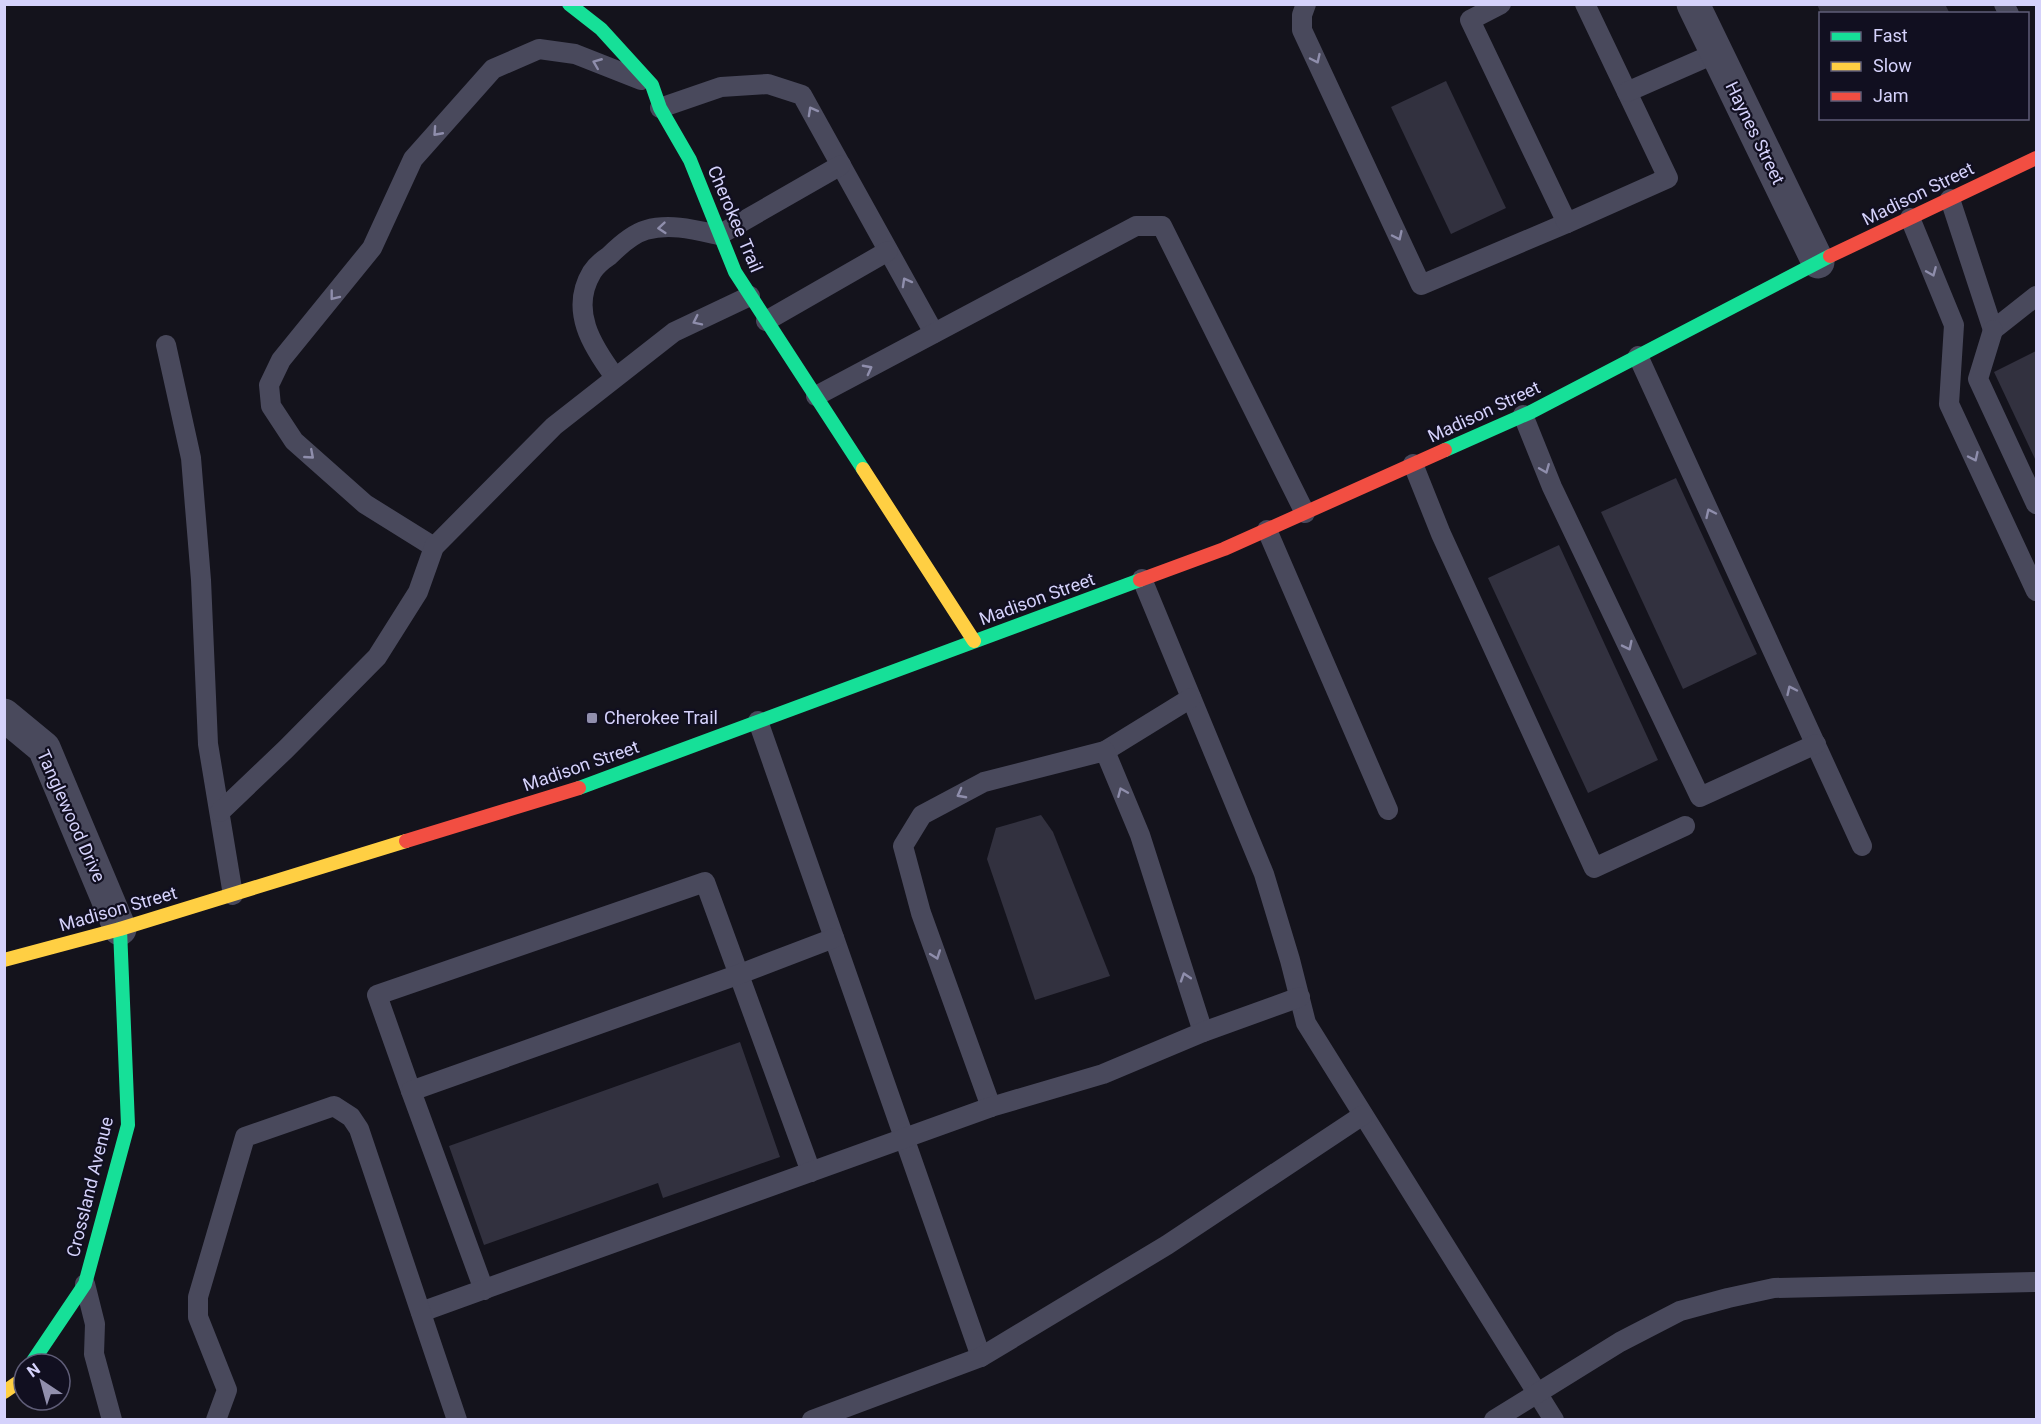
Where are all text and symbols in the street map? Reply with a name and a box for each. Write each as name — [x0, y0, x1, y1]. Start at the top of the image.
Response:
legend — [1819, 12, 2029, 120]
text: Fast — [1873, 25, 1908, 46]
one-way arrow — [1308, 53, 1320, 64]
text: Slow — [1873, 55, 1912, 76]
one-way arrow — [593, 58, 604, 70]
street label: Haynes Street — [1722, 78, 1789, 188]
text: Jam — [1873, 85, 1909, 106]
one-way arrow — [808, 107, 819, 118]
one-way arrow — [433, 125, 444, 136]
street label: Madison Street — [1859, 157, 1977, 230]
street label: Cherokee Trail — [704, 162, 767, 275]
one-way arrow — [657, 222, 666, 235]
one-way arrow — [1391, 230, 1403, 241]
one-way arrow — [1925, 266, 1937, 277]
one-way arrow — [902, 278, 913, 288]
one-way arrow — [330, 289, 341, 300]
one-way arrow — [692, 314, 703, 326]
one-way arrow — [861, 365, 872, 376]
street label: Madison Street — [1424, 376, 1543, 447]
one-way arrow — [303, 448, 314, 459]
one-way arrow — [1967, 451, 1979, 462]
one-way arrow — [1538, 463, 1550, 474]
one-way arrow — [1706, 509, 1718, 520]
street label: Madison Street — [976, 568, 1098, 629]
one-way arrow — [1620, 639, 1632, 650]
one-way arrow — [1787, 686, 1799, 697]
place label: Cherokee Trail — [604, 707, 718, 728]
marker: Cherokee Trail — [585, 711, 599, 725]
street label: Madison Street — [520, 736, 642, 795]
street label: Tanglewood Drive — [33, 746, 110, 885]
one-way arrow — [957, 787, 968, 798]
one-way arrow — [1117, 787, 1129, 798]
street label: Madison Street — [57, 882, 179, 935]
one-way arrow — [929, 949, 942, 960]
one-way arrow — [1180, 972, 1192, 983]
street label: Crossland Avenue — [62, 1114, 117, 1259]
north arrow — [12, 1352, 72, 1412]
text: N — [23, 1359, 44, 1381]

